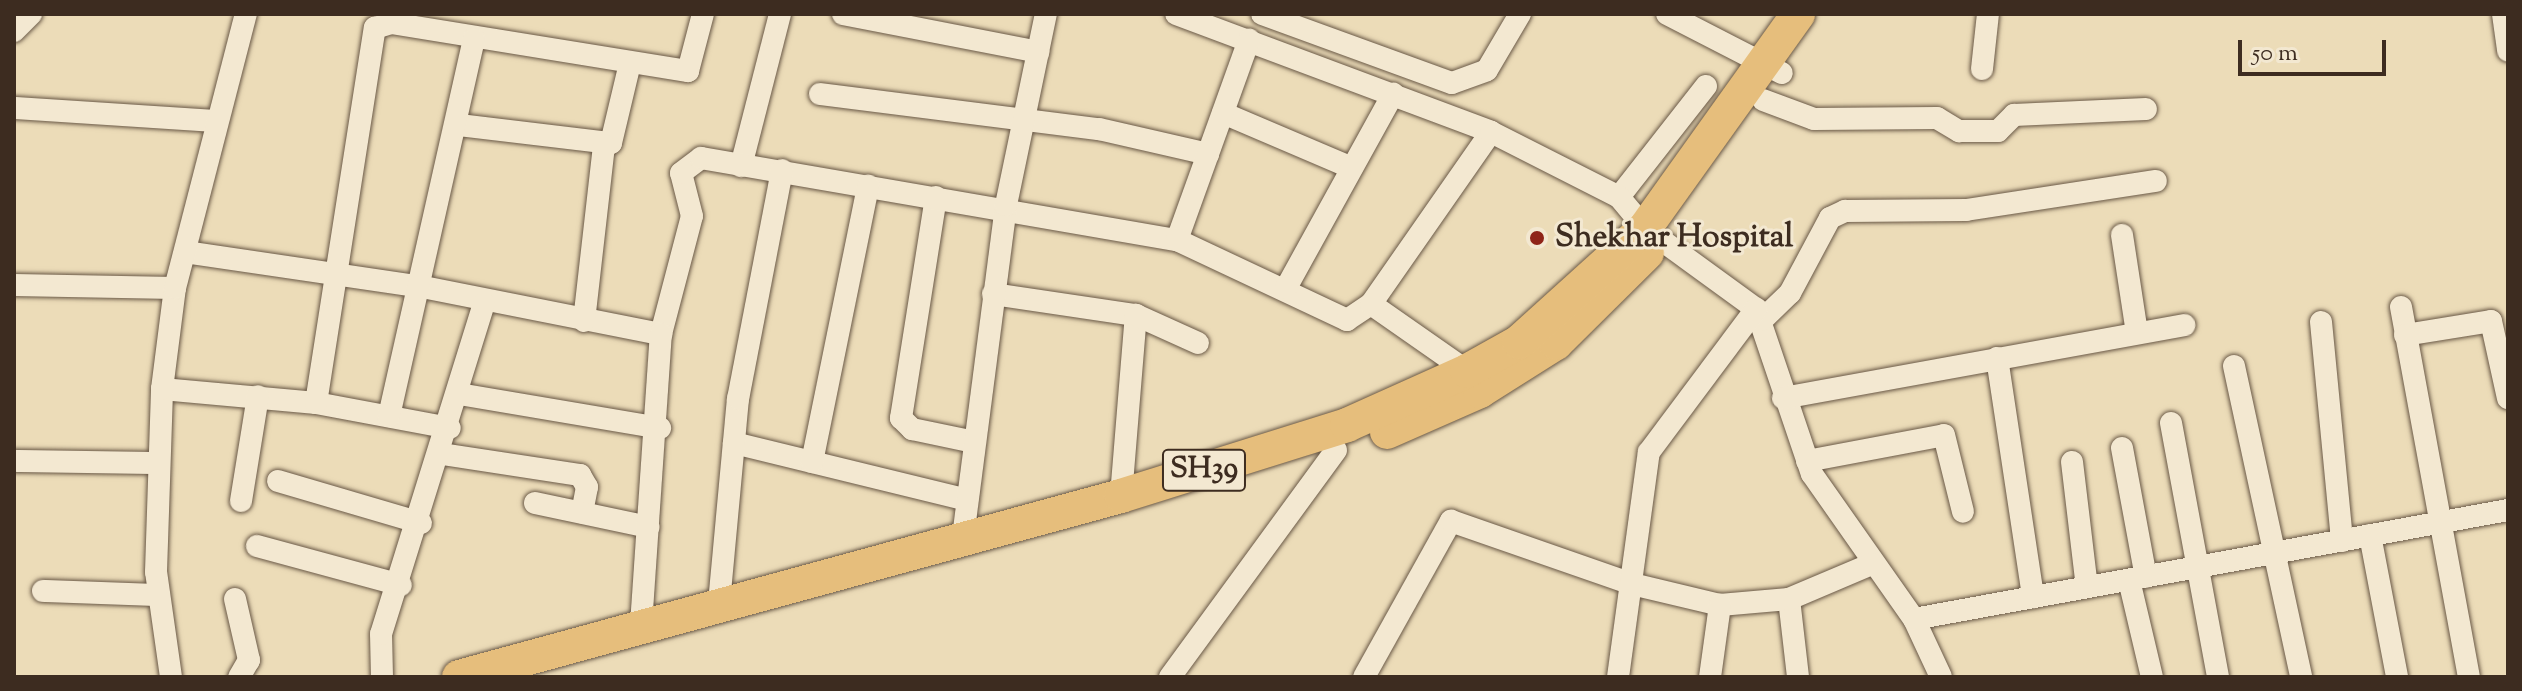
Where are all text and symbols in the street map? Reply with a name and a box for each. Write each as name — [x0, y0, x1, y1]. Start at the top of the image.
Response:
scale bar — [2242, 24, 2390, 74]
text: 50 m — [2252, 37, 2298, 71]
place label: Shekhar Hospital — [1555, 219, 1793, 257]
marker: Shekhar Hospital — [1526, 227, 1548, 249]
road number: SH39 — [1160, 444, 1248, 496]

